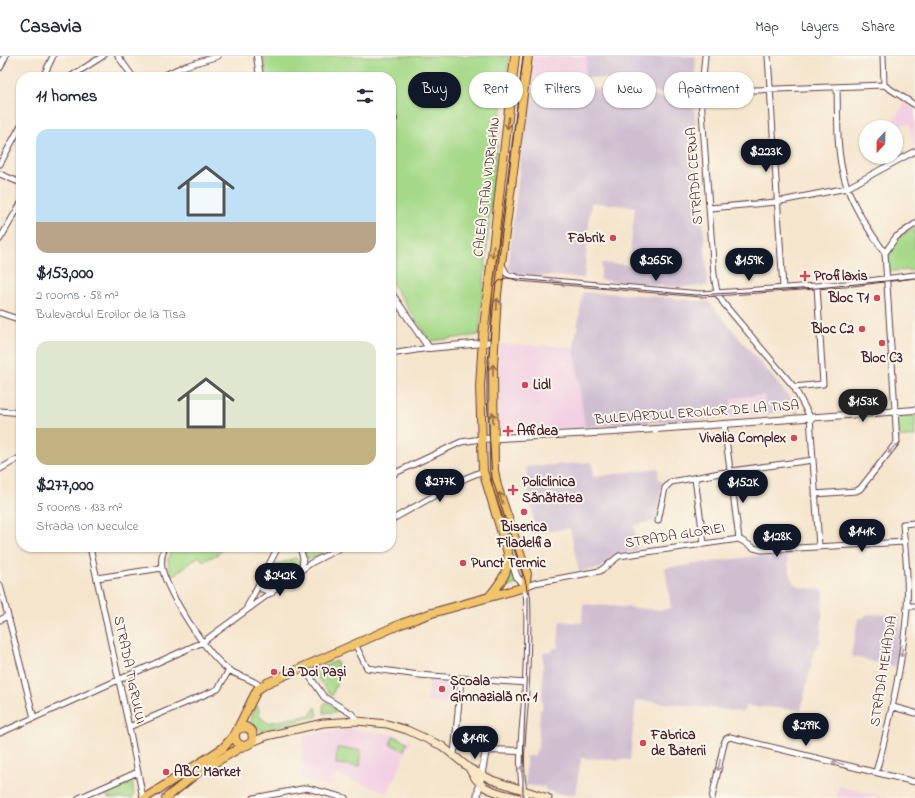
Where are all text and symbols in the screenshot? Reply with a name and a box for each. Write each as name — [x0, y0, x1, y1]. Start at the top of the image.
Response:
text: Casavia — [20, 14, 82, 41]
text: Map — [755, 17, 779, 38]
text: Layers — [801, 17, 839, 38]
text: Share — [861, 17, 895, 38]
chip: Buy — [408, 72, 461, 108]
chip: Rent — [469, 72, 523, 108]
chip: Filters — [531, 72, 595, 108]
chip: New — [603, 72, 656, 108]
chip: Apartment — [664, 72, 754, 108]
text: 11 homes — [36, 84, 97, 109]
icon: filters — [354, 85, 376, 107]
street label: CALEA STAN VIDRIGHIN — [468, 116, 506, 258]
one-way arrow — [504, 116, 512, 129]
north arrow — [859, 120, 903, 164]
map controls — [859, 120, 903, 164]
street label: STRADA CERNA — [681, 127, 709, 225]
pin: $223K — [738, 139, 794, 173]
text: $223K — [750, 142, 782, 161]
icon: home — [170, 155, 242, 227]
place label: Fabrik — [567, 228, 606, 249]
marker: Fabrik — [608, 233, 618, 243]
one-way arrow — [489, 245, 497, 258]
pin: $265K — [628, 248, 684, 282]
pin: $159K — [721, 248, 777, 282]
text: $265K — [639, 251, 673, 270]
text: $159K — [734, 251, 764, 270]
text: $153,000 — [36, 261, 93, 286]
place label: Profilaxis — [814, 266, 868, 287]
marker: Profilaxis — [799, 270, 811, 282]
one-way arrow — [549, 278, 562, 285]
text: 2 rooms · 58 m² — [36, 286, 119, 305]
place label: Bloc T1 — [828, 288, 870, 309]
marker: Bloc T1 — [872, 293, 882, 303]
one-way arrow — [493, 298, 500, 311]
text: Bulevardul Eroilor de la Tisa — [36, 305, 186, 324]
place label: Bloc C2 — [810, 319, 854, 340]
marker: Bloc C2 — [857, 324, 867, 334]
marker: Bloc C3 — [877, 338, 887, 348]
place label: Bloc C3 — [860, 348, 903, 369]
one-way arrow — [489, 364, 497, 377]
icon: home — [170, 367, 242, 439]
place label: Lidl — [533, 375, 552, 396]
marker: Lidl — [520, 380, 530, 390]
pin: $153K — [835, 389, 891, 423]
text: $153K — [847, 392, 879, 411]
street label: BULEVARDUL EROILOR DE LA TISA — [593, 395, 800, 431]
one-way arrow — [489, 412, 497, 425]
place label: Affidea — [517, 421, 559, 442]
marker: Affidea — [502, 425, 514, 437]
place label: Vivalia Complex — [698, 428, 787, 449]
marker: Vivalia Complex — [789, 433, 799, 443]
one-way arrow — [887, 443, 896, 454]
pin: $277K — [412, 469, 468, 503]
pin: $152K — [715, 470, 771, 504]
text: $277K — [424, 472, 456, 491]
place label: Policlinica Sănătatea — [522, 472, 583, 509]
text: $277,000 — [36, 473, 94, 498]
text: $152K — [727, 473, 759, 492]
marker: Policlinica Sănătatea — [507, 484, 519, 496]
one-way arrow — [497, 491, 504, 504]
text: 5 rooms · 133 m² — [36, 498, 122, 517]
marker: Biserica Filadelfia — [519, 507, 529, 517]
text: Strada Ion Neculce — [36, 517, 138, 536]
place label: Biserica Filadelfia — [496, 517, 552, 554]
street label: STRADA GLORIEI — [624, 518, 726, 554]
pin: $141K — [834, 519, 890, 553]
text: $141K — [848, 522, 876, 541]
pin: $128K — [749, 524, 805, 558]
text: $128K — [762, 527, 792, 546]
place label: Punct Termic — [471, 553, 547, 574]
marker: Punct Termic — [458, 558, 468, 568]
pin: $242K — [252, 563, 308, 597]
text: $242K — [264, 566, 296, 585]
street label: STRADA TIGRULUI — [107, 614, 151, 726]
street label: STRADA MEHADIA — [865, 614, 903, 728]
one-way arrow — [898, 644, 906, 657]
place label: La Doi Pași — [282, 662, 347, 683]
marker: La Doi Pași — [269, 667, 279, 677]
place label: Școala Gimnazială nr. 1 — [450, 671, 538, 708]
marker: Școala Gimnazială nr. 1 — [437, 684, 447, 694]
pin: $299K — [778, 713, 834, 747]
text: $299K — [792, 716, 820, 735]
place label: Fabrica de Baterii — [650, 725, 706, 762]
pin: $149K — [447, 726, 503, 760]
text: $149K — [461, 729, 489, 748]
marker: Fabrica de Baterii — [638, 738, 648, 748]
one-way arrow — [714, 758, 722, 771]
one-way arrow — [832, 759, 845, 767]
place label: ABC Market — [174, 762, 241, 783]
one-way arrow — [518, 765, 526, 778]
marker: ABC Market — [161, 767, 171, 777]

